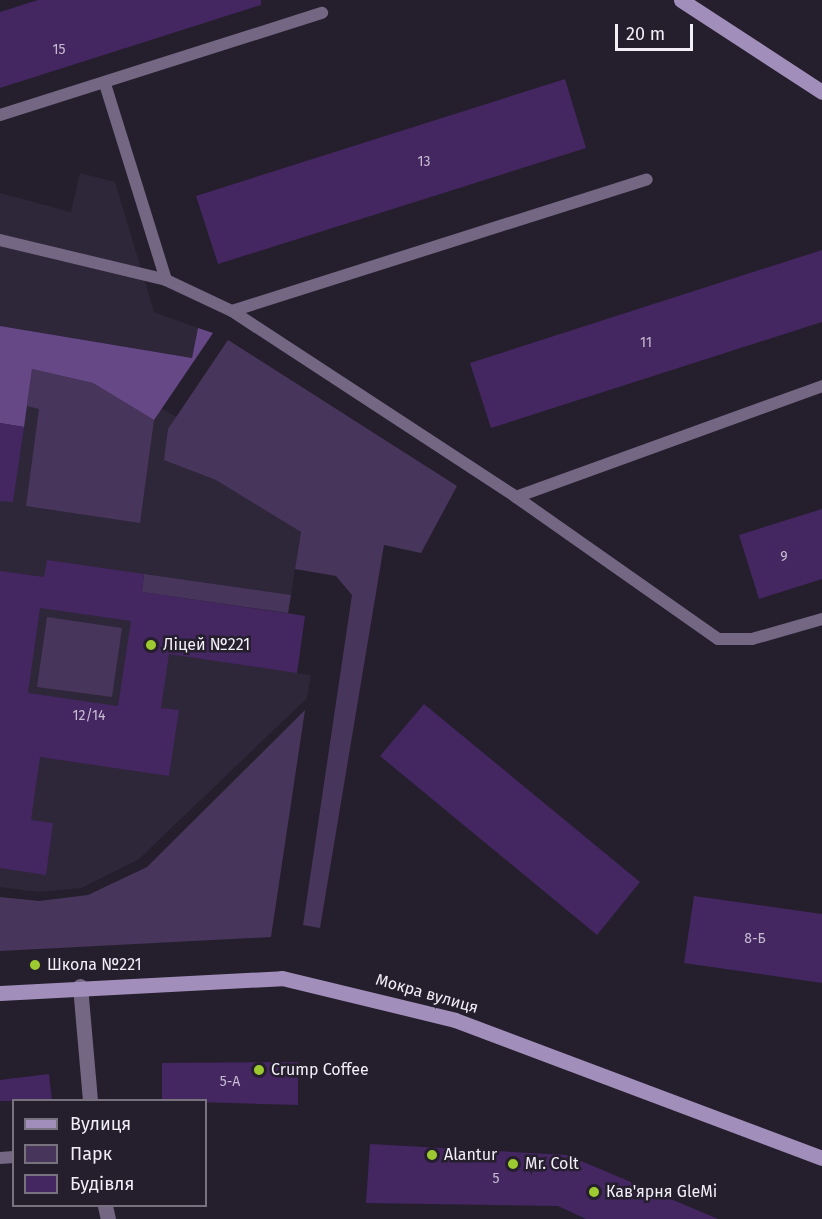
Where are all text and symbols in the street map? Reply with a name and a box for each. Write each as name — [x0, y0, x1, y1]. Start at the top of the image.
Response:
scale bar — [618, 12, 696, 50]
text: 20 m — [626, 23, 665, 45]
house number: 15 — [52, 42, 66, 58]
house number: 13 — [417, 154, 431, 170]
house number: 11 — [640, 335, 652, 351]
house number: 9 — [780, 549, 788, 565]
place label: Ліцей №221 — [163, 635, 250, 655]
marker: Ліцей №221 — [144, 638, 158, 652]
house number: 12/14 — [73, 708, 105, 724]
house number: 8-Б — [744, 931, 766, 947]
place label: Школа №221 — [47, 955, 142, 975]
marker: Школа №221 — [28, 958, 42, 972]
street label: Мокра вулиця — [373, 970, 481, 1018]
place label: Crump Coffee — [271, 1060, 369, 1080]
marker: Crump Coffee — [252, 1063, 266, 1077]
house number: 5-А — [220, 1074, 240, 1090]
legend — [12, 1099, 207, 1207]
text: Вулиця — [70, 1113, 131, 1135]
text: Парк — [70, 1143, 112, 1165]
place label: Alantur — [444, 1145, 497, 1165]
marker: Alantur — [425, 1148, 439, 1162]
place label: Mr. Colt — [525, 1154, 579, 1174]
marker: Mr. Colt — [506, 1157, 520, 1171]
house number: 5 — [492, 1171, 500, 1187]
text: Будівля — [70, 1173, 134, 1195]
place label: Кав'ярня GleMi — [606, 1182, 717, 1202]
marker: Кав'ярня GleMi — [587, 1185, 601, 1199]

